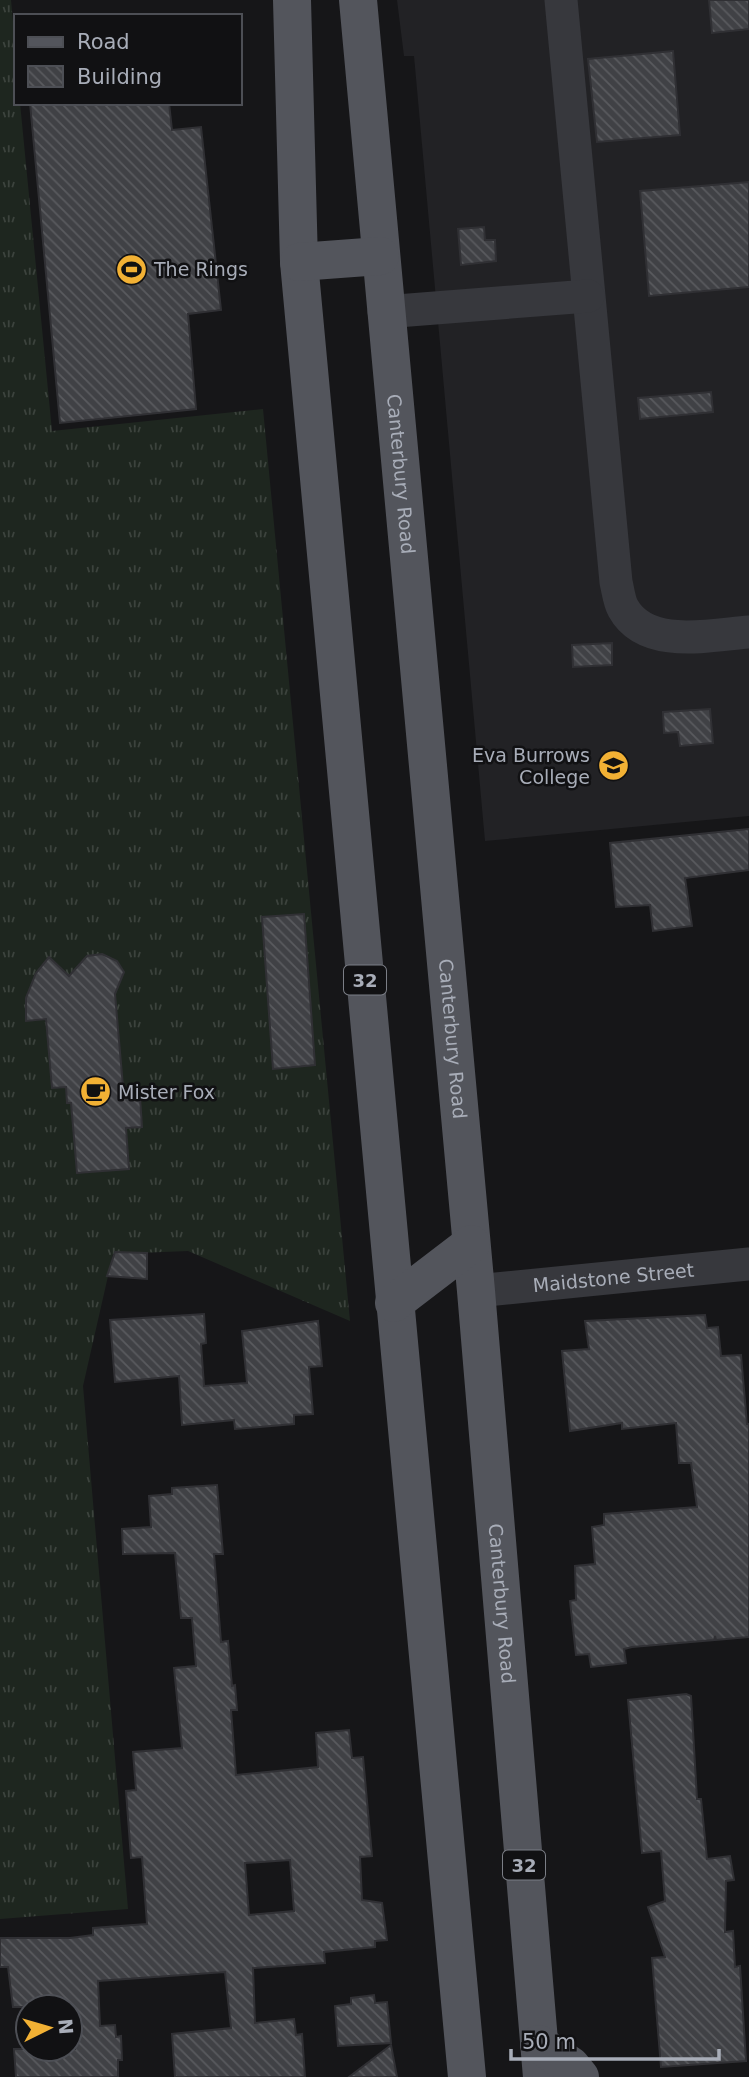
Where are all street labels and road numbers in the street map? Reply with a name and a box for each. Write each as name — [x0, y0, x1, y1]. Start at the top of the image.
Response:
street label: Canterbury Road — [383, 393, 420, 555]
street label: Canterbury Road — [435, 958, 471, 1120]
road number: 32 — [344, 965, 386, 995]
street label: Maidstone Street — [532, 1259, 695, 1296]
street label: Canterbury Road — [485, 1522, 520, 1685]
road number: 32 — [503, 1851, 545, 1880]

